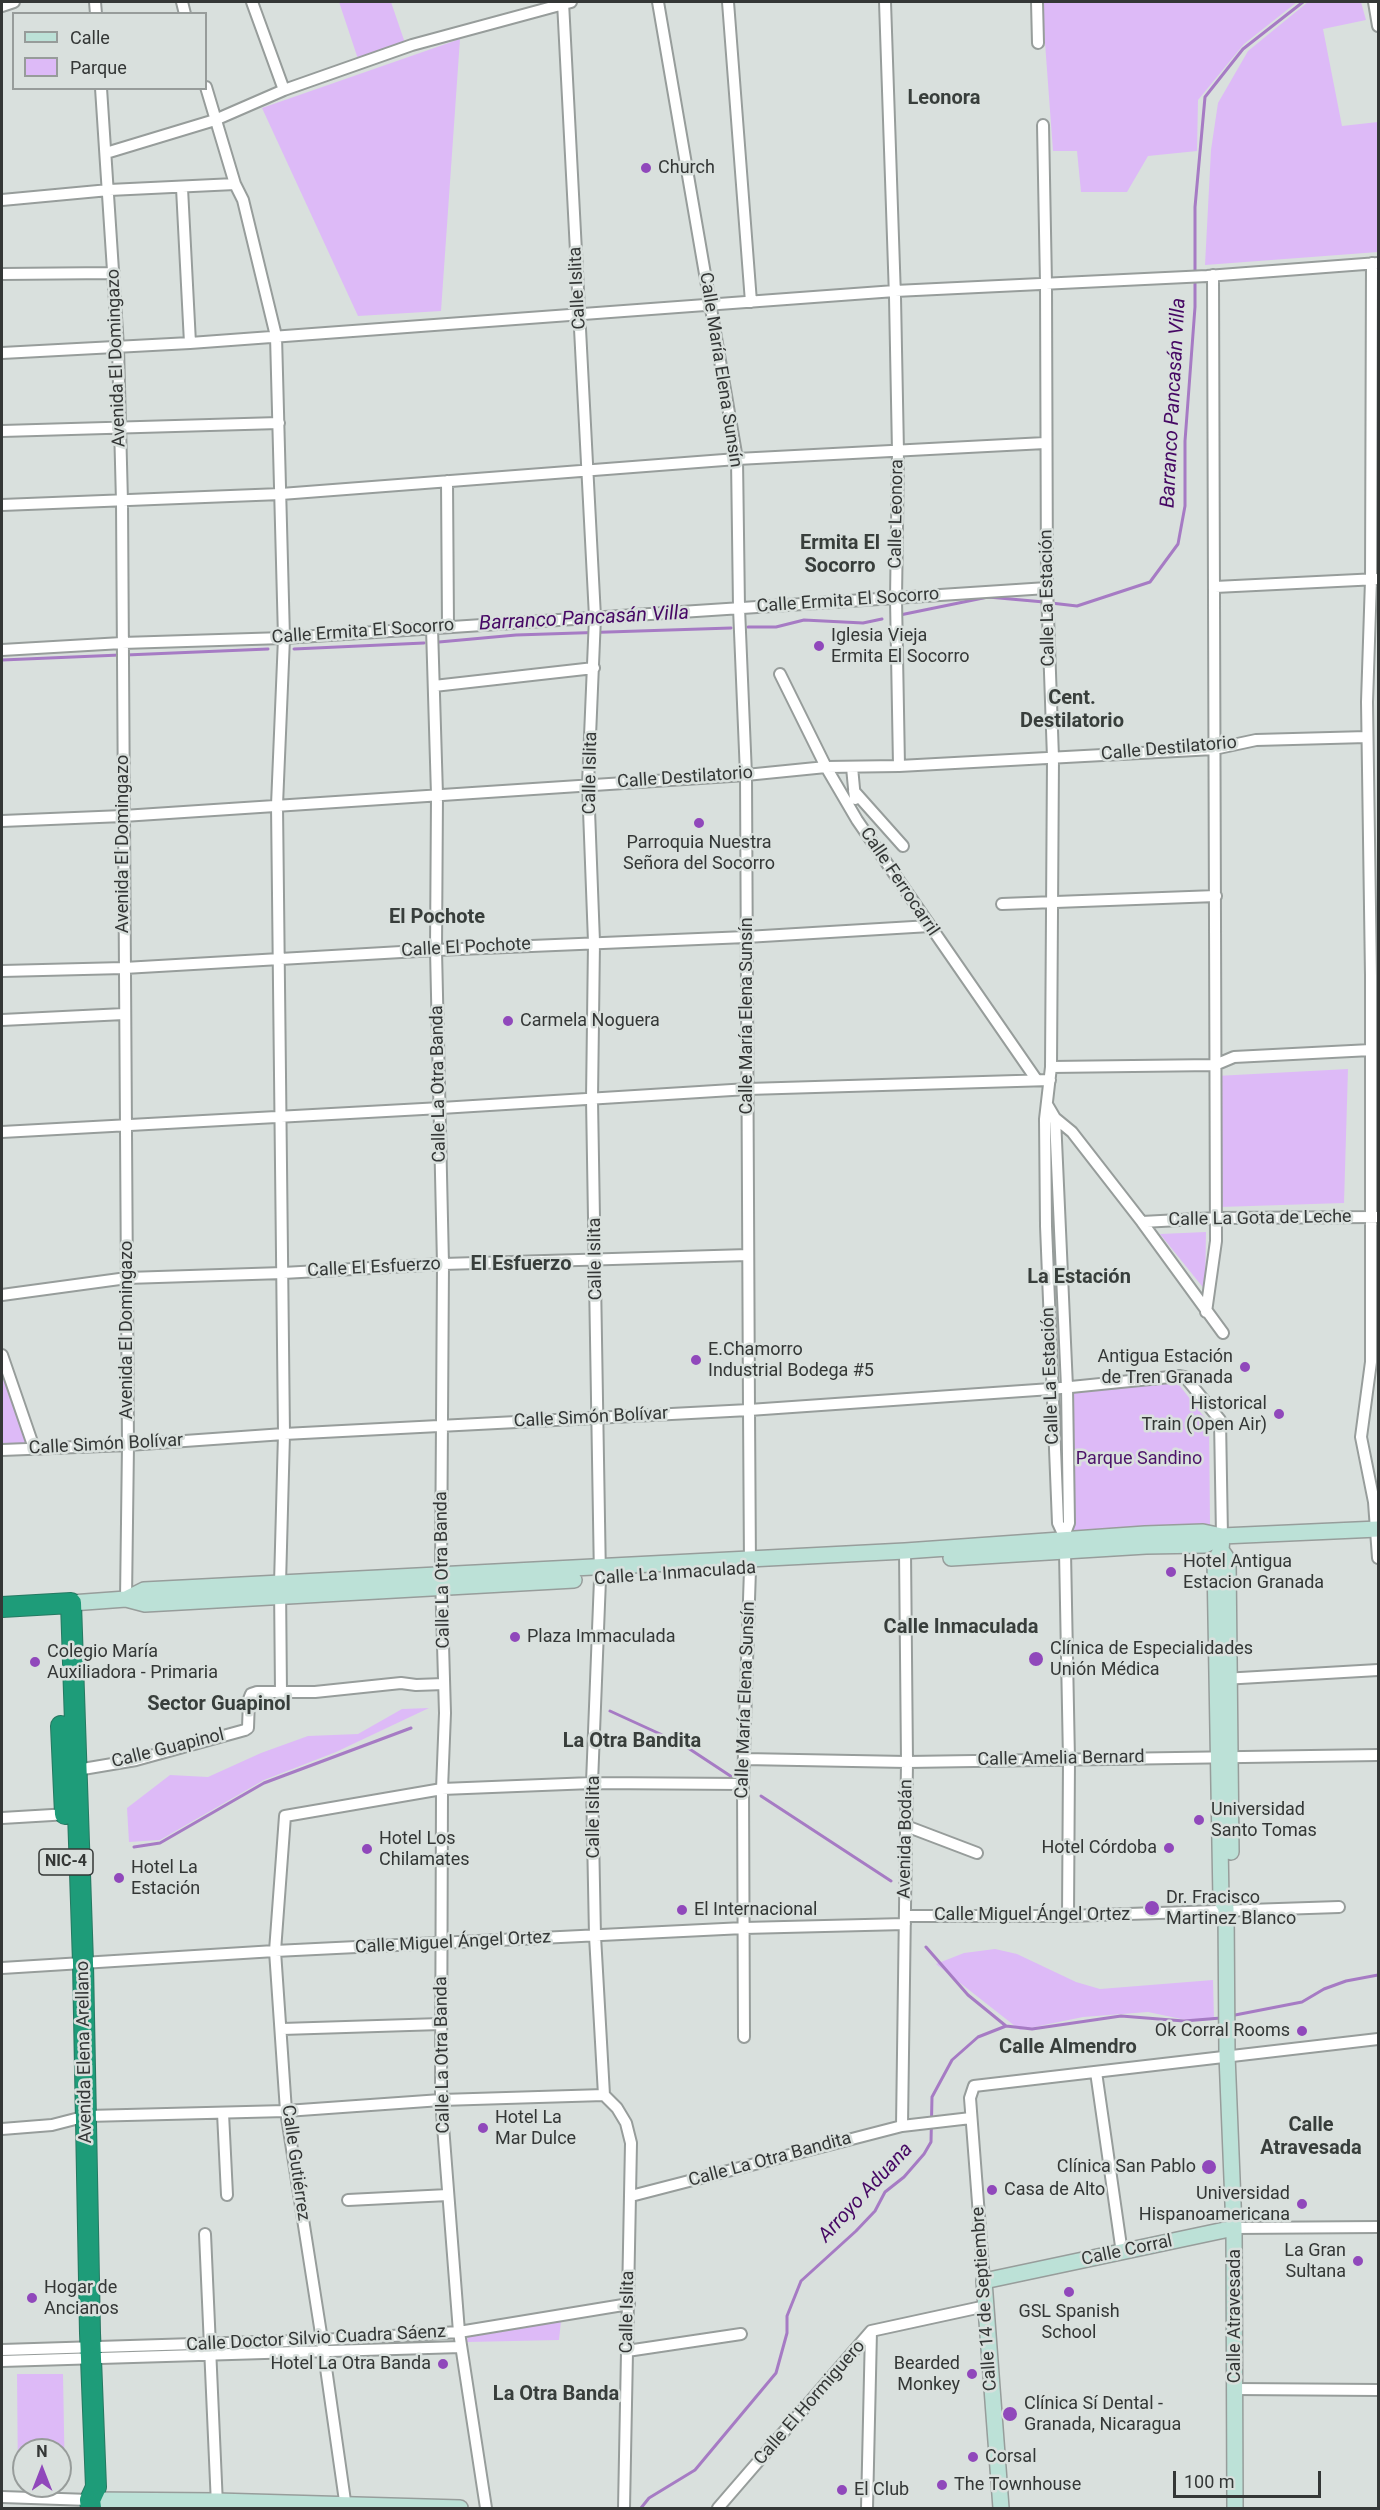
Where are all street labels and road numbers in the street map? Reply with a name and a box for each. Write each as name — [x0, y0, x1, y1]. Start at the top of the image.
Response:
street label: Calle Islita — [565, 246, 591, 330]
street label: Avenida El Domingazo — [103, 268, 131, 448]
street label: Calle María Elena Sunsín — [694, 271, 746, 469]
street label: Calle Leonora — [885, 459, 909, 569]
street label: Calle La Estación — [1036, 529, 1060, 667]
street label: Calle Ermita El Socorro — [756, 584, 940, 618]
street label: Calle Ermita El Socorro — [271, 615, 455, 649]
street label: Calle Islita — [579, 731, 603, 815]
street label: Calle Destilatorio — [1100, 732, 1238, 766]
street label: Avenida El Domingazo — [112, 755, 134, 933]
street label: Calle Destilatorio — [616, 762, 754, 794]
street label: Calle Ferrocarril — [855, 824, 943, 940]
street label: Calle María Elena Sunsín — [736, 917, 758, 1115]
street label: Calle El Pochote — [401, 934, 531, 962]
street label: Calle La Otra Banda — [427, 1005, 451, 1163]
street label: Calle La Gota de Leche — [1168, 1207, 1352, 1231]
street label: Calle Islita — [584, 1217, 608, 1301]
street label: Avenida El Domingazo — [116, 1241, 138, 1419]
street label: Calle El Esfuerzo — [307, 1254, 441, 1282]
street label: Calle La Estación — [1038, 1307, 1064, 1445]
street label: Calle Simón Bolívar — [513, 1403, 669, 1433]
street label: Calle Simón Bolívar — [28, 1430, 184, 1460]
street label: Calle La Otra Banda — [431, 1491, 455, 1649]
street label: Calle La Inmaculada — [593, 1558, 757, 1590]
street label: Calle María Elena Sunsín — [732, 1601, 760, 1799]
street label: Calle Guapinol — [109, 1725, 227, 1773]
street label: Calle Amelia Bernard — [977, 1747, 1145, 1771]
street label: Calle Islita — [583, 1776, 605, 1858]
street label: Avenida Bodán — [894, 1779, 918, 1899]
road number: NIC-4 — [39, 1849, 93, 1875]
street label: Calle Miguel Ángel Ortez — [934, 1904, 1130, 1926]
street label: Calle Miguel Ángel Ortez — [354, 1927, 552, 1959]
street label: Avenida Elena Arellano — [73, 1961, 97, 2143]
street label: Calle La Otra Banda — [431, 1976, 455, 2134]
street label: Calle Gutiérrez — [276, 2104, 314, 2222]
street label: Calle La Otra Bandita — [686, 2128, 854, 2192]
street label: Calle 14 de Septiembre — [968, 2206, 1002, 2392]
street label: Calle Corral — [1080, 2231, 1174, 2271]
street label: Calle Atravesada — [1224, 2249, 1246, 2383]
street label: Calle Islita — [616, 2270, 640, 2354]
street label: Calle Doctor Silvio Cuadra Sáenz — [186, 2321, 446, 2357]
street label: Calle El Hormiguero — [750, 2336, 870, 2470]

